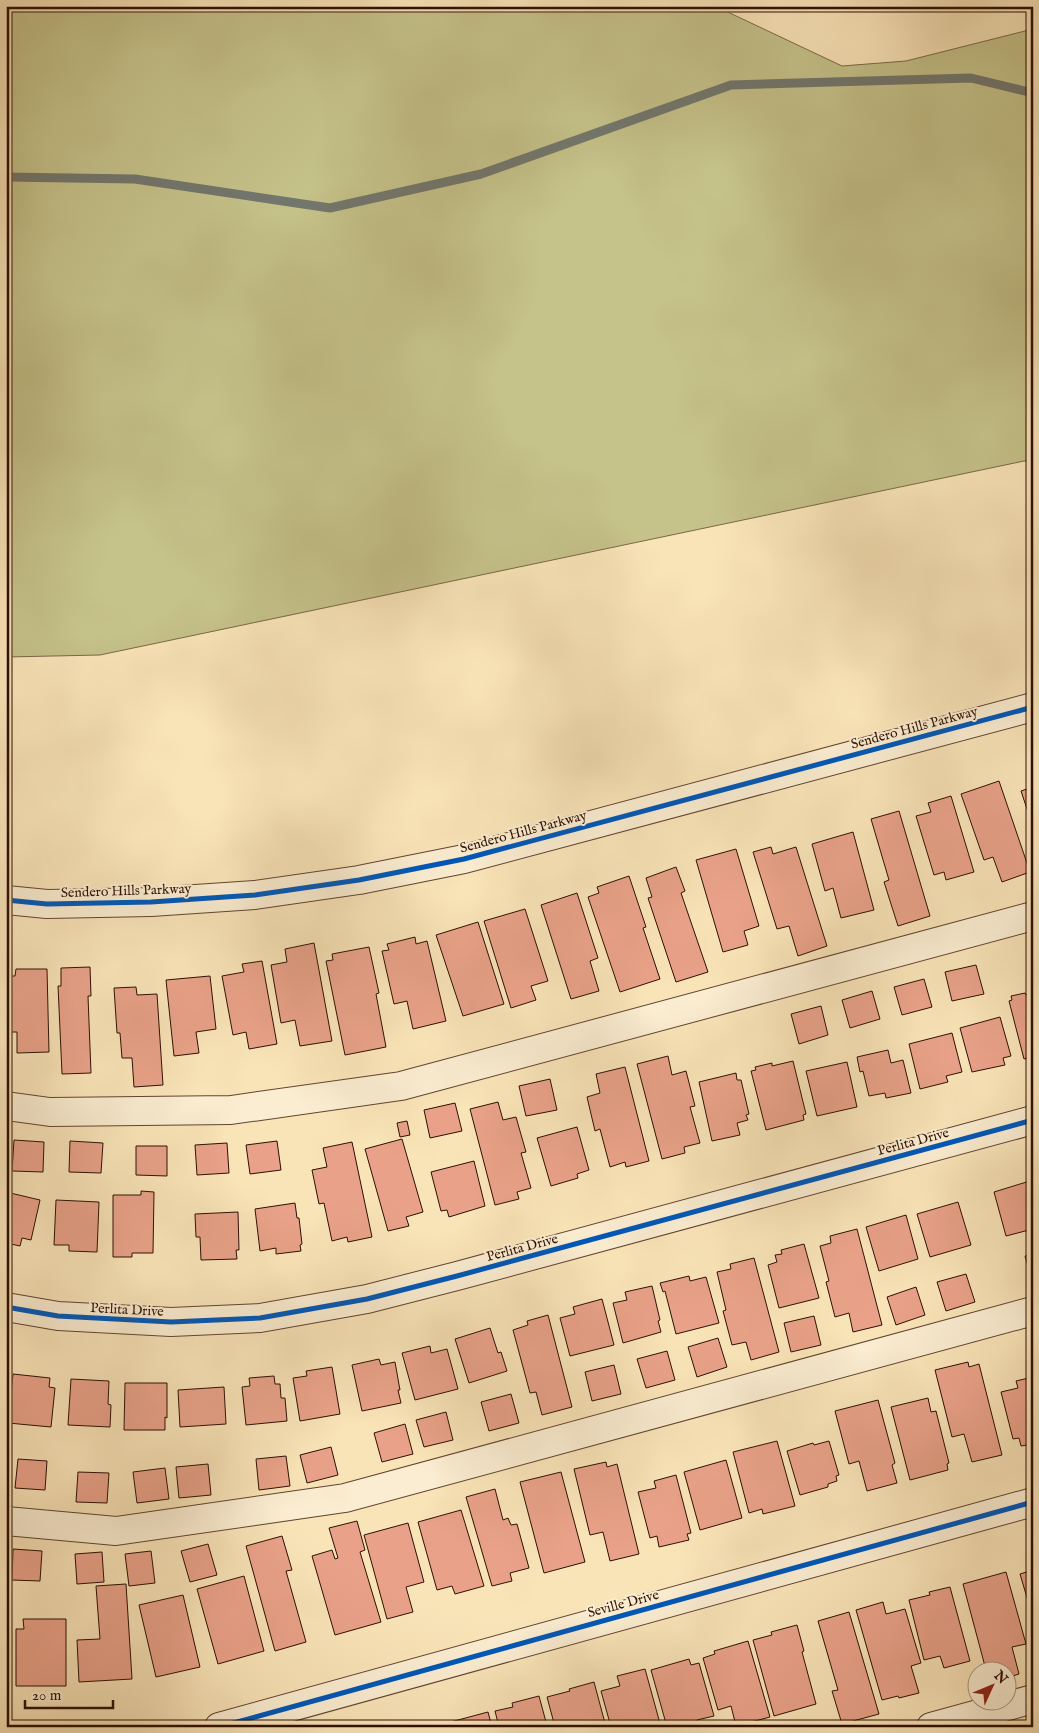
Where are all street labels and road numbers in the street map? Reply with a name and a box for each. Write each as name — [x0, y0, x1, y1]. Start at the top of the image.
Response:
street label: Sendero Hills Parkway — [849, 702, 980, 754]
street label: Sendero Hills Parkway — [458, 806, 589, 858]
street label: Sendero Hills Parkway — [60, 880, 192, 902]
street label: Perlita Drive — [875, 1124, 952, 1160]
street label: Perlita Drive — [484, 1230, 561, 1266]
street label: Perlita Drive — [90, 1299, 165, 1321]
street label: Seville Drive — [586, 1586, 662, 1622]

